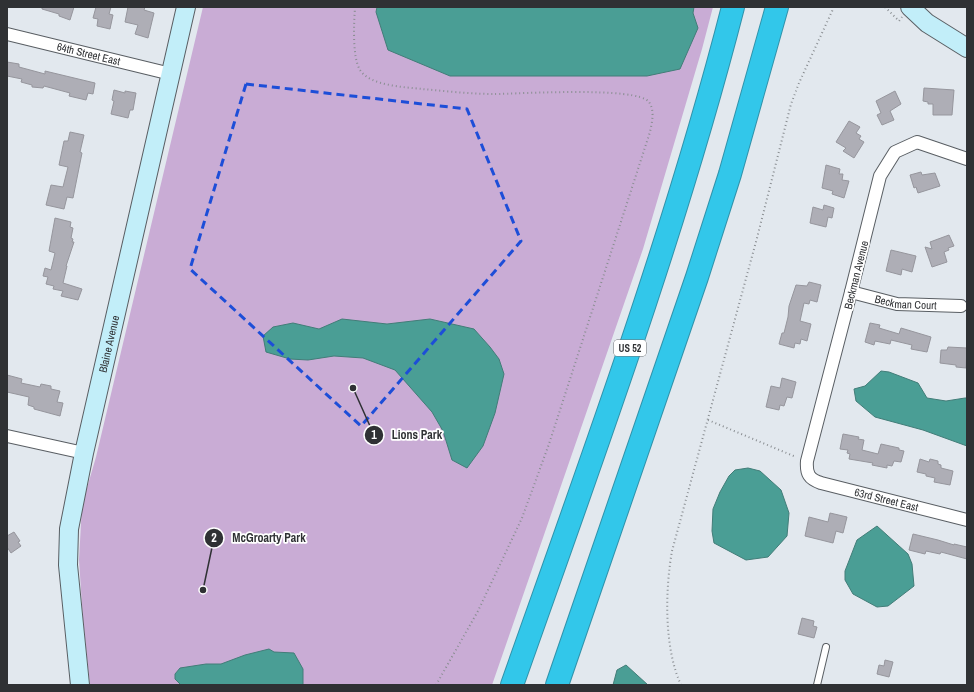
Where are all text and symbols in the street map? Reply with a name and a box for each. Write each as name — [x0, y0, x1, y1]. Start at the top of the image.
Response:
street label: 64th Street East — [55, 39, 122, 69]
street label: Beckman Avenue — [841, 239, 871, 311]
street label: Beckman Court — [873, 291, 937, 312]
street label: Blaine Avenue — [96, 314, 122, 374]
road number: US 52 — [614, 340, 646, 356]
callout: Lions Park — [364, 423, 451, 447]
text: 1 — [371, 427, 377, 443]
text: Lions Park — [392, 427, 443, 443]
street label: 63rd Street East — [853, 485, 920, 515]
callout: McGroarty Park — [204, 526, 313, 550]
text: 2 — [211, 530, 217, 546]
text: McGroarty Park — [232, 530, 306, 546]

